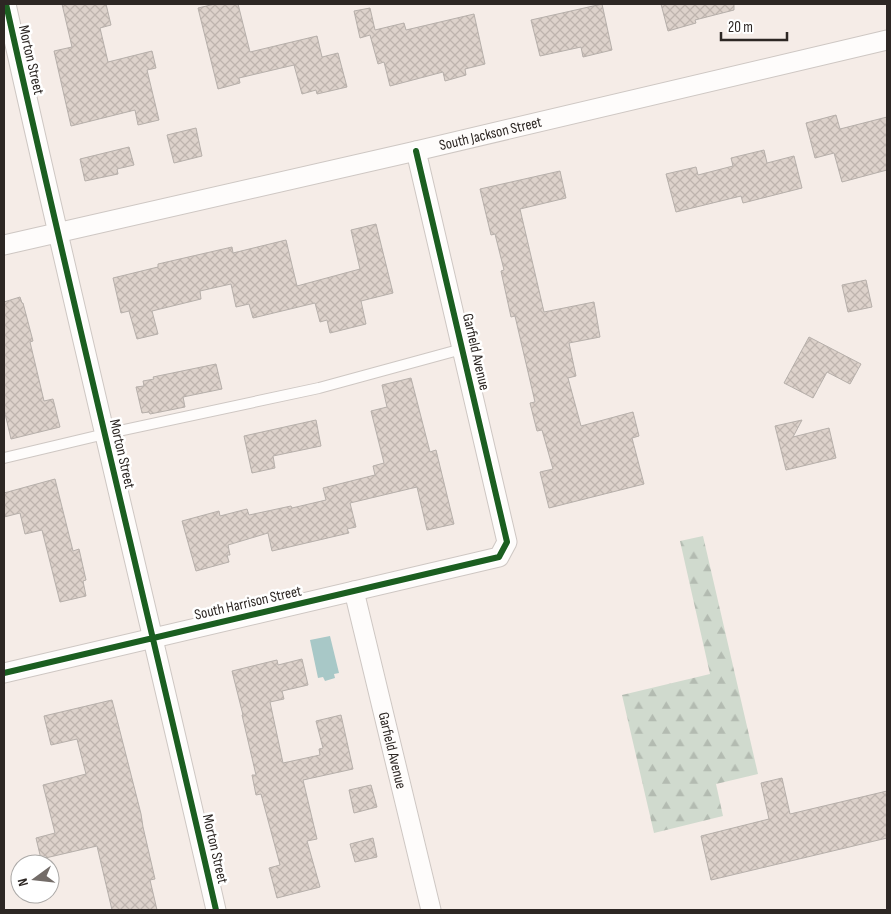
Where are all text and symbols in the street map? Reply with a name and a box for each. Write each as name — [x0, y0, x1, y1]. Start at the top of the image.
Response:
scale bar — [721, 10, 787, 42]
text: 20 m — [728, 18, 753, 37]
street label: Morton Street — [14, 23, 48, 97]
street label: South Jackson Street — [437, 112, 544, 155]
street label: Garfield Avenue — [458, 312, 494, 392]
street label: Morton Street — [105, 417, 139, 491]
street label: South Harrison Street — [193, 581, 304, 625]
street label: Garfield Avenue — [374, 710, 411, 791]
street label: Morton Street — [198, 812, 232, 886]
north arrow — [10, 854, 60, 904]
text: N — [14, 876, 32, 888]

